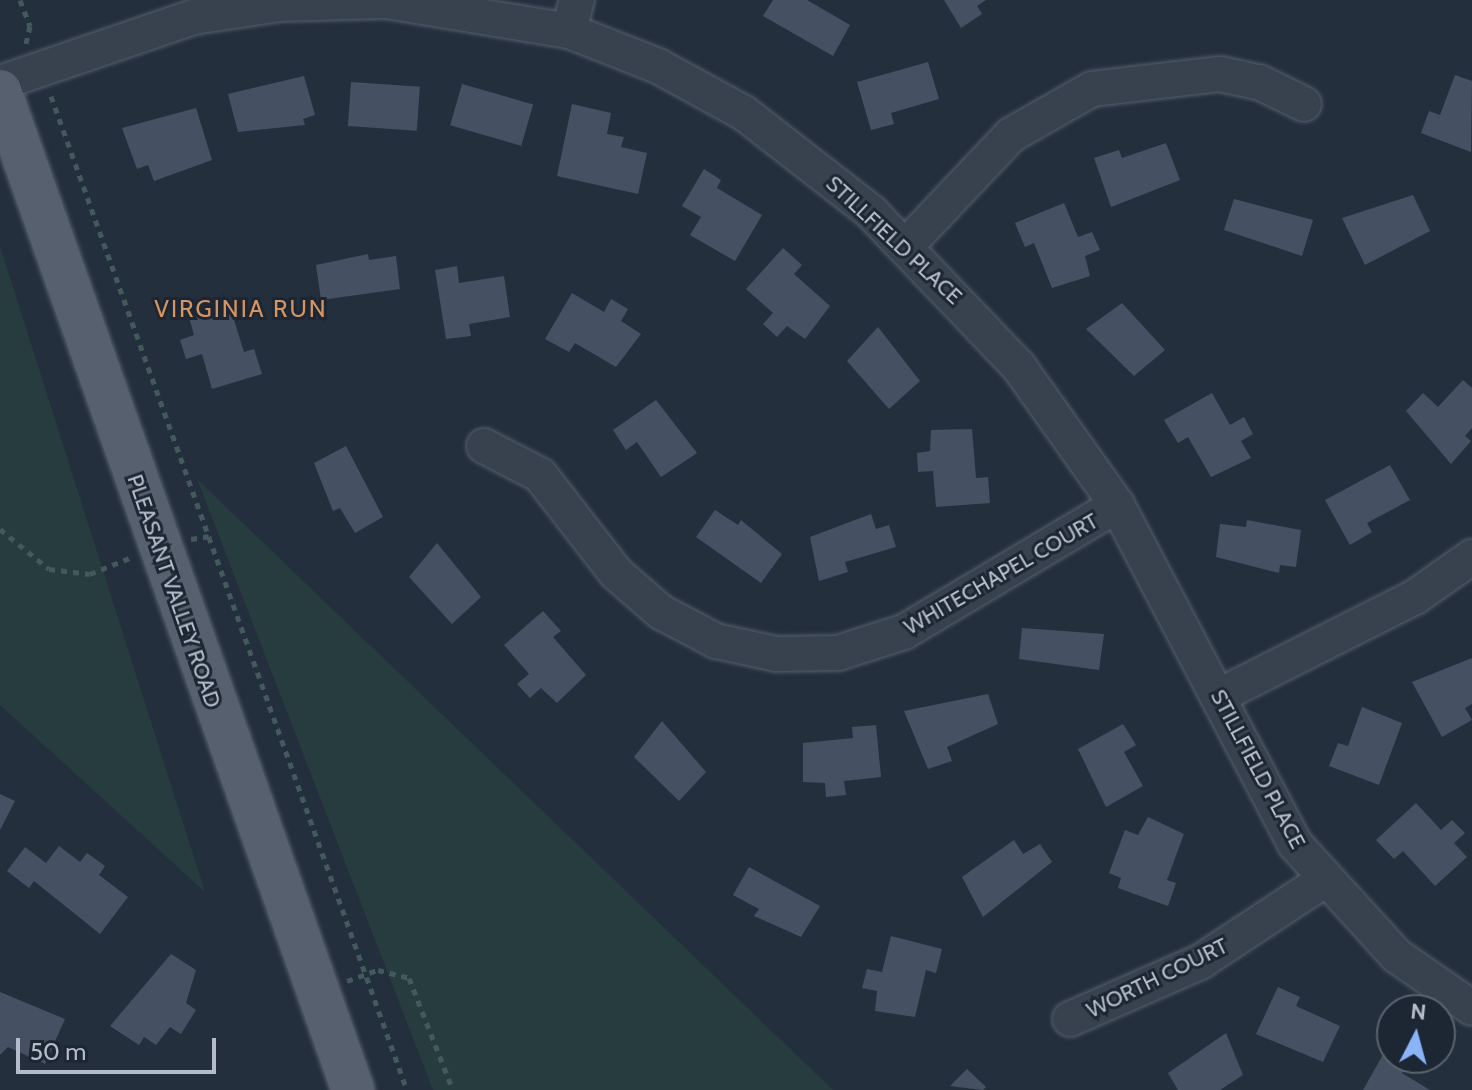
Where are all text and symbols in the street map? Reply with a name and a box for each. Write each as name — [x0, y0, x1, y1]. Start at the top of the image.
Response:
street label: STILLFIELD PLACE — [821, 170, 967, 310]
district label: VIRGINIA RUN — [154, 295, 328, 323]
street label: PLEASANT VALLEY ROAD — [122, 471, 226, 711]
street label: WHITECHAPEL COURT — [899, 508, 1103, 640]
street label: STILLFIELD PLACE — [1205, 685, 1311, 853]
street label: WORTH COURT — [1082, 932, 1232, 1024]
north arrow — [1376, 994, 1456, 1074]
text: N — [1409, 997, 1428, 1026]
scale bar — [20, 1022, 220, 1072]
text: 50 m — [30, 1037, 86, 1066]

